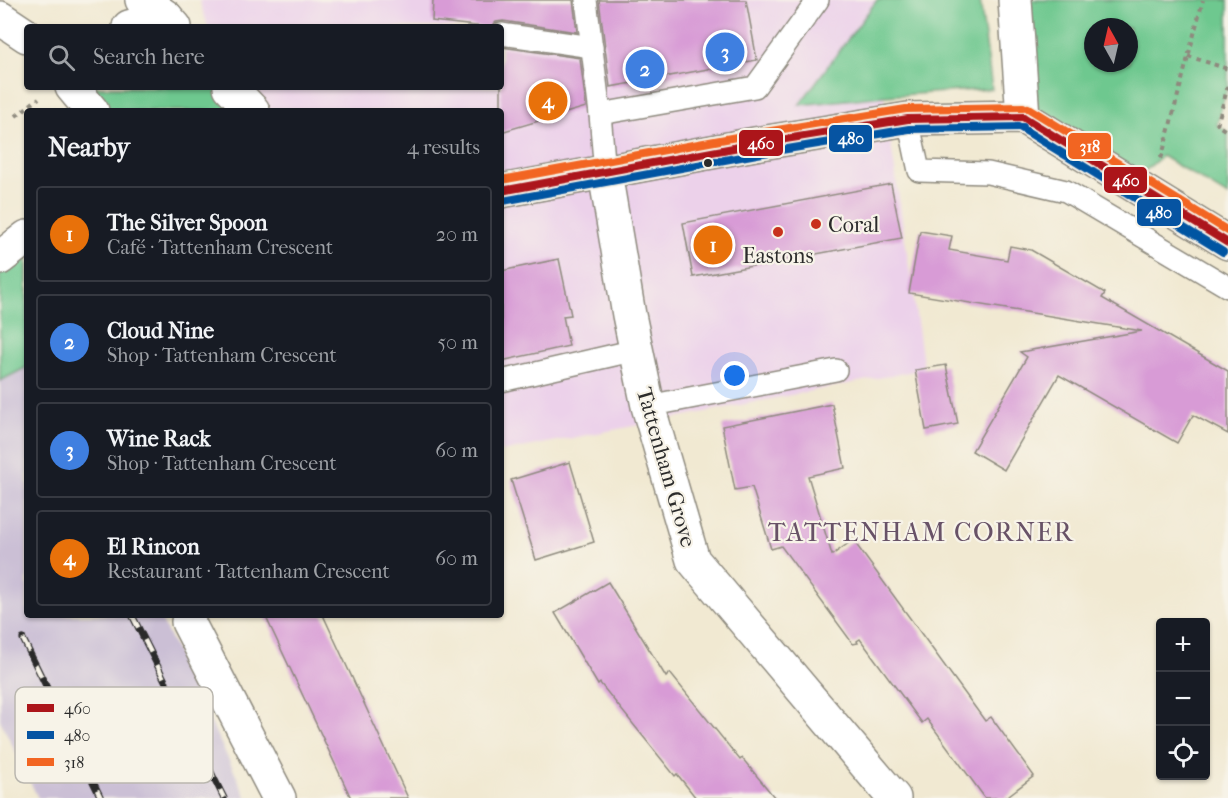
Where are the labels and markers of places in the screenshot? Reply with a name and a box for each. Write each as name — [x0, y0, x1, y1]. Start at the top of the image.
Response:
pin: 3 — [706, 29, 744, 74]
pin: 2 — [626, 46, 664, 92]
pin: 4 — [528, 78, 568, 124]
unlabelled marker — [702, 157, 714, 169]
place label: Coral — [828, 212, 879, 238]
marker: Coral — [809, 217, 823, 231]
pin: 1 — [694, 222, 732, 268]
marker: Eastons — [771, 225, 785, 239]
place label: Eastons — [742, 243, 814, 269]

